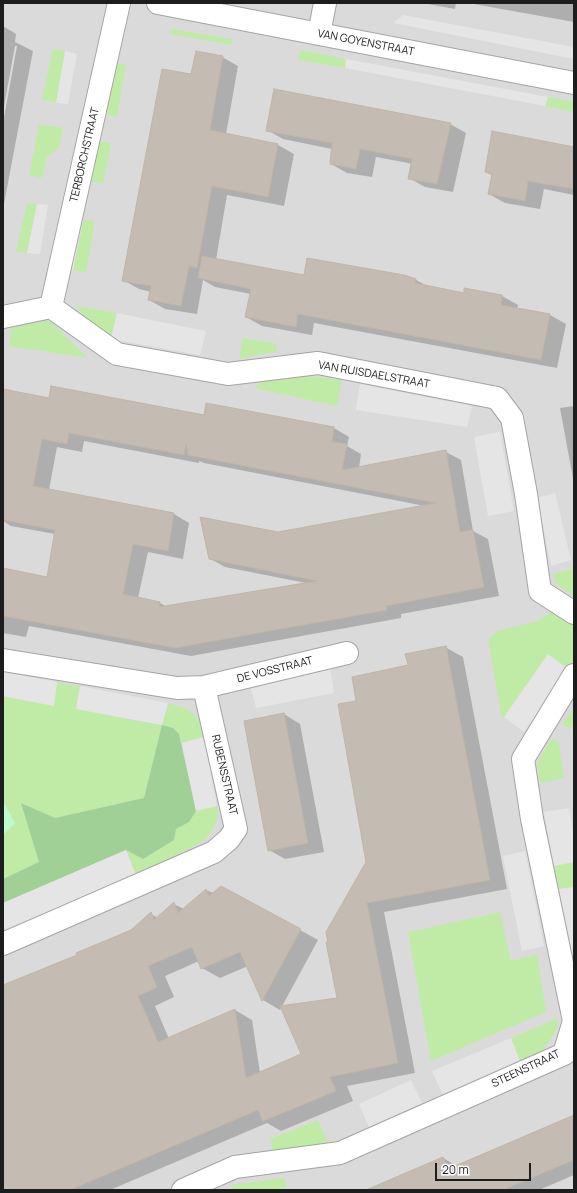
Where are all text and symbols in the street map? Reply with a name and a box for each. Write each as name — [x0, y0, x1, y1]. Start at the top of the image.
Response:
street label: VAN GOYENSTRAAT — [316, 27, 416, 59]
street label: TERBORCHSTRAAT — [68, 106, 102, 204]
street label: VAN RUISDAELSTRAAT — [317, 359, 431, 391]
street label: DE VOSSTRAAT — [236, 654, 314, 686]
street label: RUBENSSTRAAT — [208, 733, 240, 817]
street label: STEENSTRAAT — [490, 1047, 562, 1091]
scale bar — [437, 1155, 533, 1181]
text: 20 m — [442, 1161, 469, 1178]

